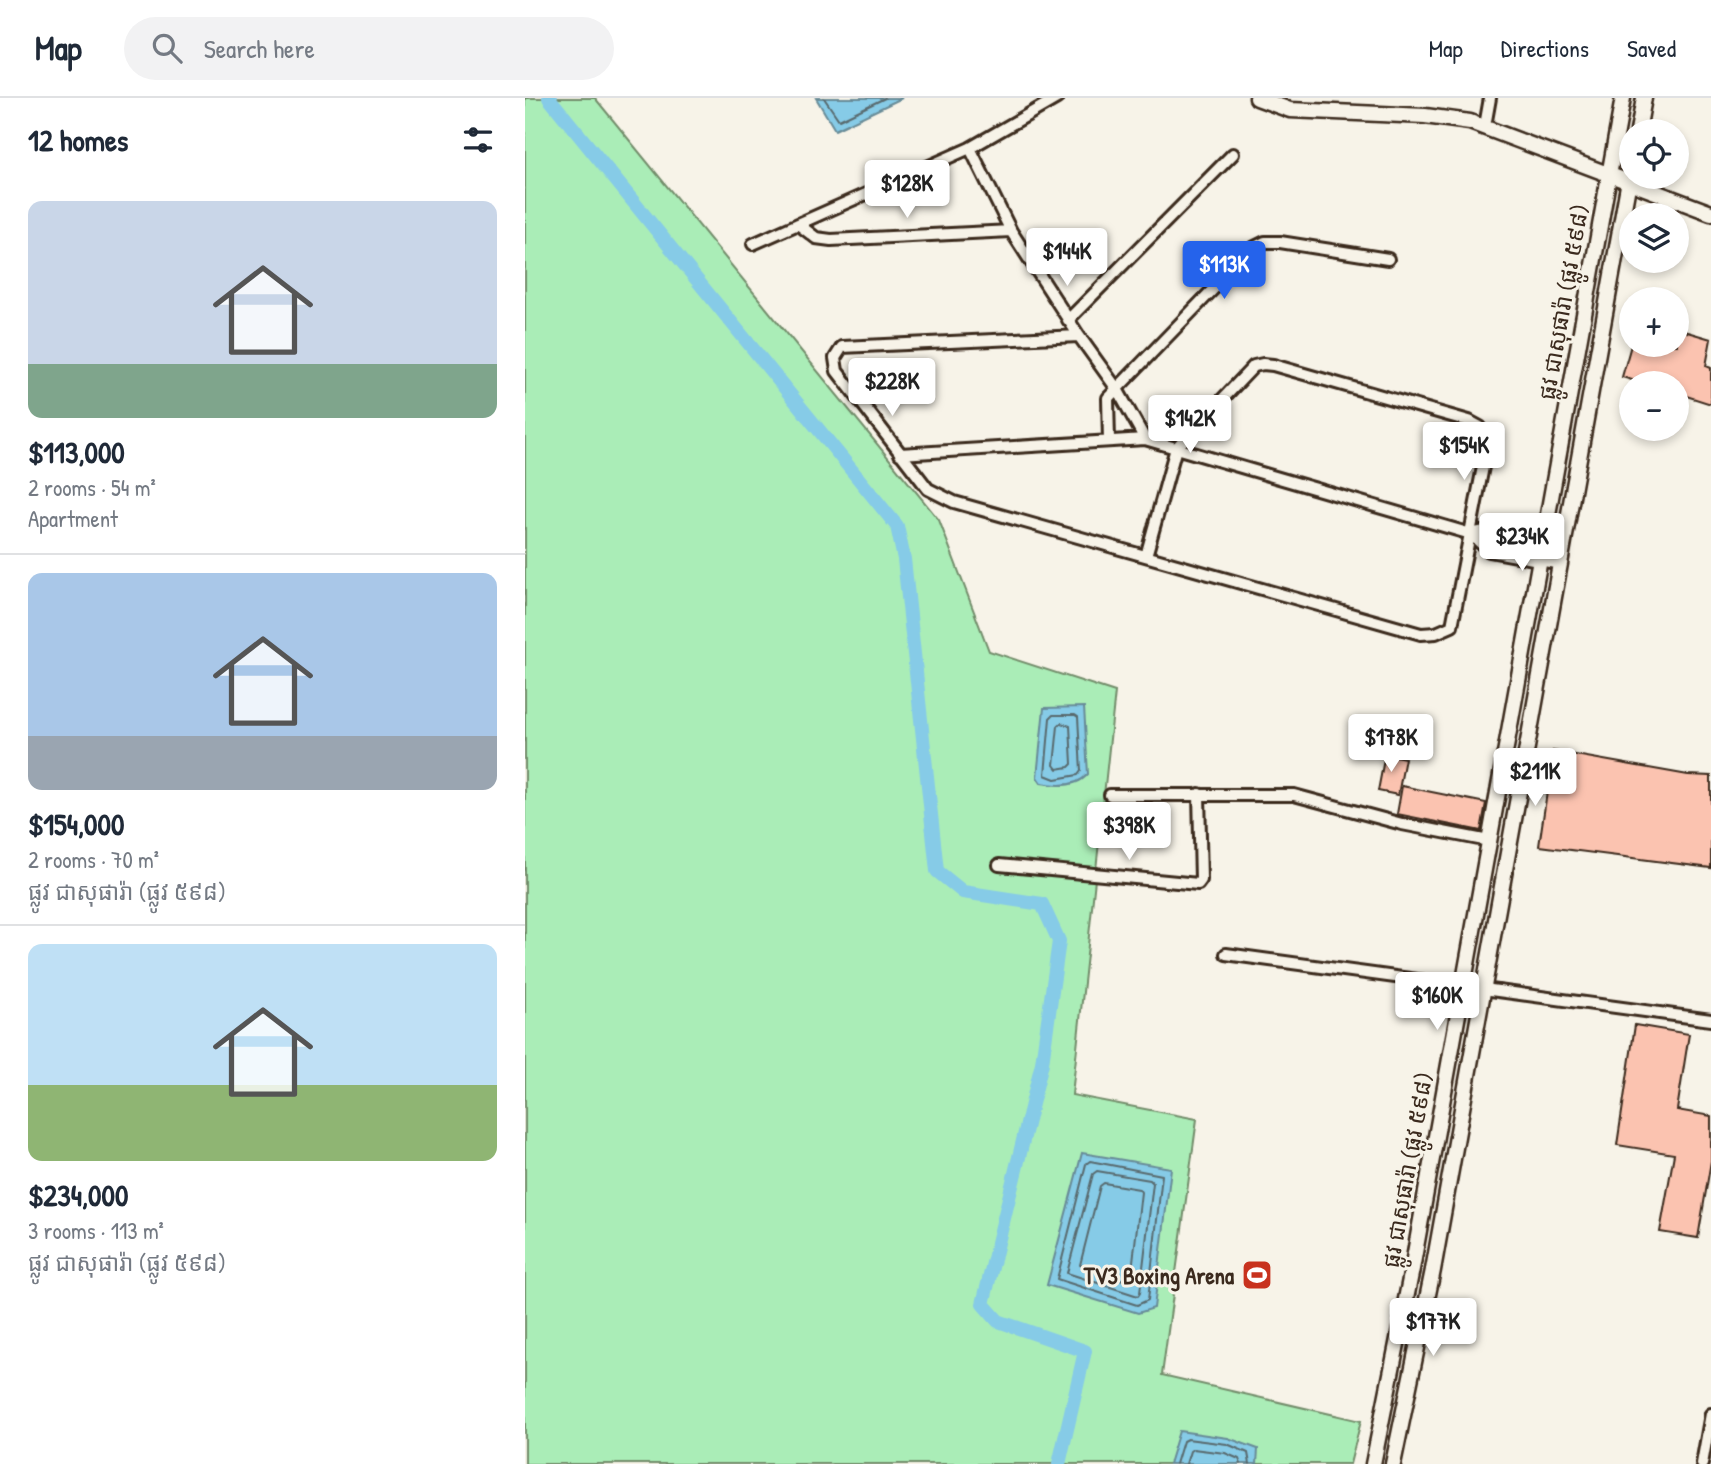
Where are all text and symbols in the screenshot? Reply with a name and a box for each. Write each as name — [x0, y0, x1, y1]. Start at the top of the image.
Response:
search box — [124, 17, 614, 80]
text: Map — [35, 26, 82, 70]
icon: search — [148, 29, 186, 67]
text: Search here — [204, 31, 315, 66]
text: Map — [1429, 32, 1463, 64]
text: Directions — [1501, 32, 1589, 64]
text: Saved — [1627, 32, 1676, 64]
map controls — [1619, 119, 1689, 441]
button: locate — [1619, 119, 1689, 189]
text: 12 homes — [28, 120, 128, 160]
icon: filters — [459, 121, 497, 159]
pin: $128K — [858, 160, 956, 220]
text: $128K — [881, 167, 933, 198]
street label: ផ្លូវ ជាសុផារ៉ា (ផ្លូវ ៥៩៨) — [1531, 202, 1602, 403]
button: layers — [1619, 203, 1689, 273]
pin: $144K — [1018, 228, 1116, 288]
text: $144K — [1042, 235, 1092, 266]
pin: $113K — [1175, 242, 1273, 301]
icon: home — [200, 247, 326, 373]
text: $113K — [1199, 248, 1249, 279]
button: + — [1619, 287, 1689, 357]
pin: $228K — [843, 358, 941, 418]
text: $228K — [864, 365, 920, 396]
button: − — [1619, 371, 1689, 441]
pin: $142K — [1141, 396, 1239, 455]
text: $142K — [1164, 402, 1216, 433]
pin: $154K — [1415, 422, 1513, 482]
text: $154K — [1439, 429, 1489, 460]
text: $113,000 — [28, 432, 125, 472]
text: 2 rooms · 54 m² — [28, 472, 156, 503]
text: Apartment — [28, 503, 118, 534]
pin: $234K — [1473, 514, 1571, 573]
text: $234K — [1495, 520, 1549, 551]
icon: home — [200, 618, 326, 744]
pin: $178K — [1342, 714, 1440, 774]
text: $178K — [1364, 721, 1418, 752]
pin: $211K — [1486, 748, 1584, 808]
text: $211K — [1509, 755, 1561, 786]
pin: $398K — [1080, 802, 1178, 862]
text: $154,000 — [28, 804, 124, 844]
text: $398K — [1103, 809, 1155, 840]
text: 2 rooms · 70 m² — [28, 844, 159, 875]
text: ផ្លូវ ជាសុផារ៉ា (ផ្លូវ ៥៩៨) — [28, 876, 226, 907]
pin: $160K — [1388, 972, 1486, 1032]
text: $160K — [1411, 979, 1463, 1010]
icon: home — [200, 989, 326, 1115]
street label: ផ្លូវ ជាសុផារ៉ា (ផ្លូវ ៥៩៨) — [1375, 1070, 1446, 1271]
text: $234,000 — [28, 1175, 128, 1215]
text: 3 rooms · 113 m² — [28, 1215, 164, 1246]
text: ផ្លូវ ជាសុផារ៉ា (ផ្លូវ ៥៩៨) — [28, 1247, 226, 1278]
sports icon: TV3 Boxing Arena — [1240, 1258, 1274, 1292]
place label: TV3 Boxing Arena — [1083, 1260, 1234, 1292]
pin: $177K — [1384, 1298, 1482, 1358]
text: $177K — [1406, 1305, 1460, 1336]

